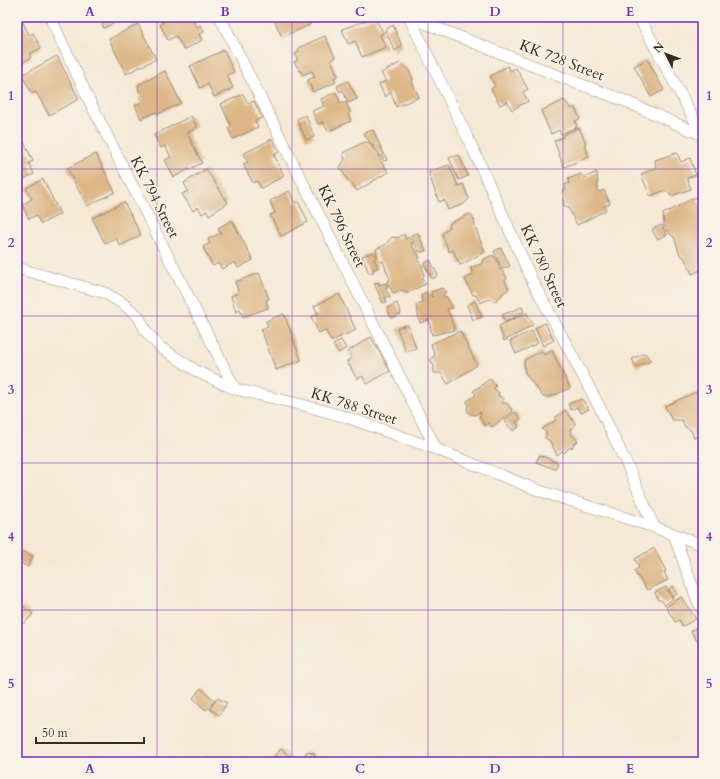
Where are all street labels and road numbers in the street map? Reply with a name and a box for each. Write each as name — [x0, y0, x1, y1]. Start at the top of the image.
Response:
street label: KK 728 Street — [517, 35, 608, 85]
street label: KK 794 Street — [126, 153, 184, 242]
street label: KK 796 Street — [313, 181, 371, 271]
street label: KK 780 Street — [516, 221, 572, 311]
street label: KK 788 Street — [308, 383, 400, 429]

